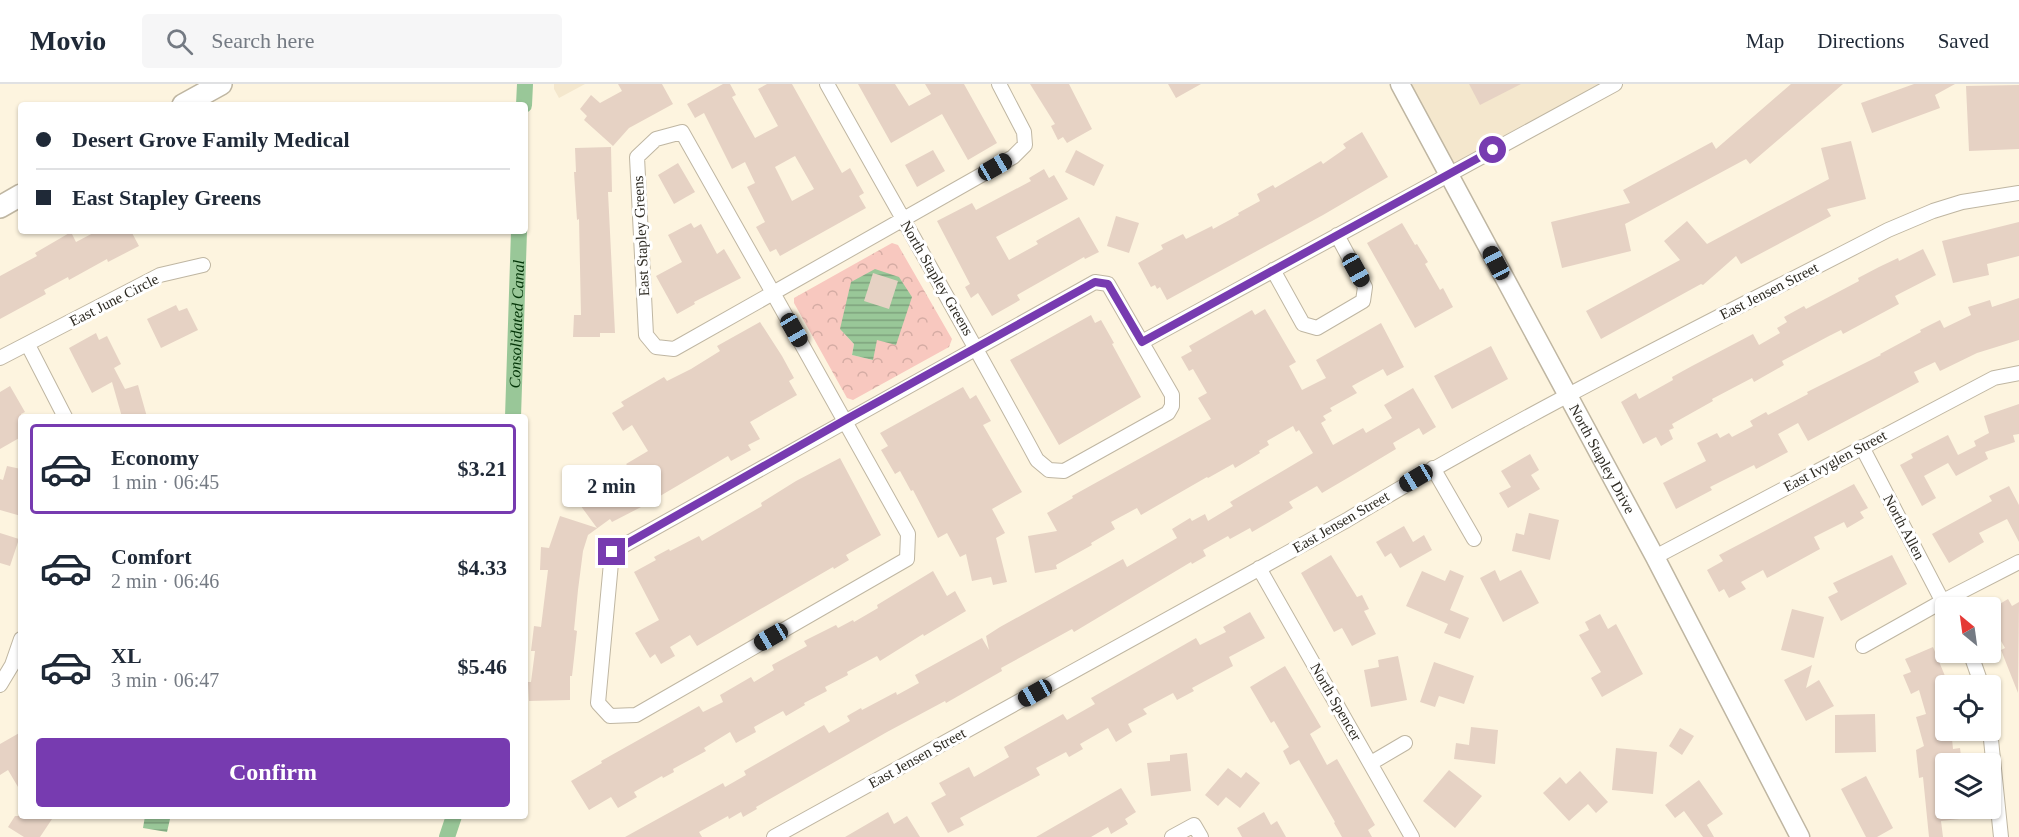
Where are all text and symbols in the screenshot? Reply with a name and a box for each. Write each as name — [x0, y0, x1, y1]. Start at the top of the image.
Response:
search box — [142, 14, 562, 68]
text: Movio — [30, 25, 106, 56]
icon: search — [163, 25, 196, 58]
text: Search here — [211, 28, 314, 53]
text: Map — [1746, 29, 1784, 53]
text: Directions — [1817, 29, 1905, 53]
text: Saved — [1938, 29, 1989, 53]
text: Desert Grove Family Medical — [72, 127, 350, 152]
route start — [1479, 136, 1506, 163]
car — [975, 150, 1015, 184]
street label: East Stapley Greens — [630, 175, 652, 297]
text: East Stapley Greens — [72, 185, 261, 210]
street label: North Stapley Greens — [898, 218, 977, 338]
car — [1480, 243, 1512, 283]
car — [1339, 250, 1373, 290]
water label: Consolidated Canal — [505, 259, 527, 389]
street label: East Jensen Street — [1717, 259, 1822, 323]
street label: East June Circle — [67, 271, 161, 329]
car — [777, 310, 811, 350]
street label: North Stapley Drive — [1566, 402, 1638, 517]
street label: East Ivyglen Street — [1781, 427, 1890, 495]
icon: car — [39, 442, 93, 496]
text: Economy — [111, 445, 199, 470]
text: $3.21 — [458, 456, 507, 481]
car — [1396, 461, 1436, 495]
callout: 2 min — [562, 465, 662, 507]
text: 1 min · 06:45 — [111, 471, 219, 493]
text: 2 min — [587, 475, 636, 497]
street label: East Jensen Street — [1290, 488, 1393, 556]
street label: North Allen — [1880, 492, 1928, 563]
route end — [598, 538, 625, 565]
icon: car — [39, 541, 93, 595]
text: Comfort — [111, 544, 192, 569]
text: $4.33 — [458, 555, 507, 580]
text: 2 min · 06:46 — [111, 570, 219, 592]
north arrow — [1935, 597, 2001, 663]
map controls — [1935, 597, 2001, 819]
car — [751, 620, 791, 654]
icon: car — [39, 640, 93, 694]
text: XL — [111, 643, 142, 668]
text: $5.46 — [458, 654, 507, 679]
street label: North Spencer — [1307, 660, 1365, 744]
text: 3 min · 06:47 — [111, 669, 219, 691]
button: locate — [1935, 675, 2001, 741]
car — [1015, 676, 1055, 710]
street label: East Jensen Street — [866, 724, 969, 791]
button: Confirm — [36, 738, 510, 807]
button: layers — [1935, 753, 2001, 819]

